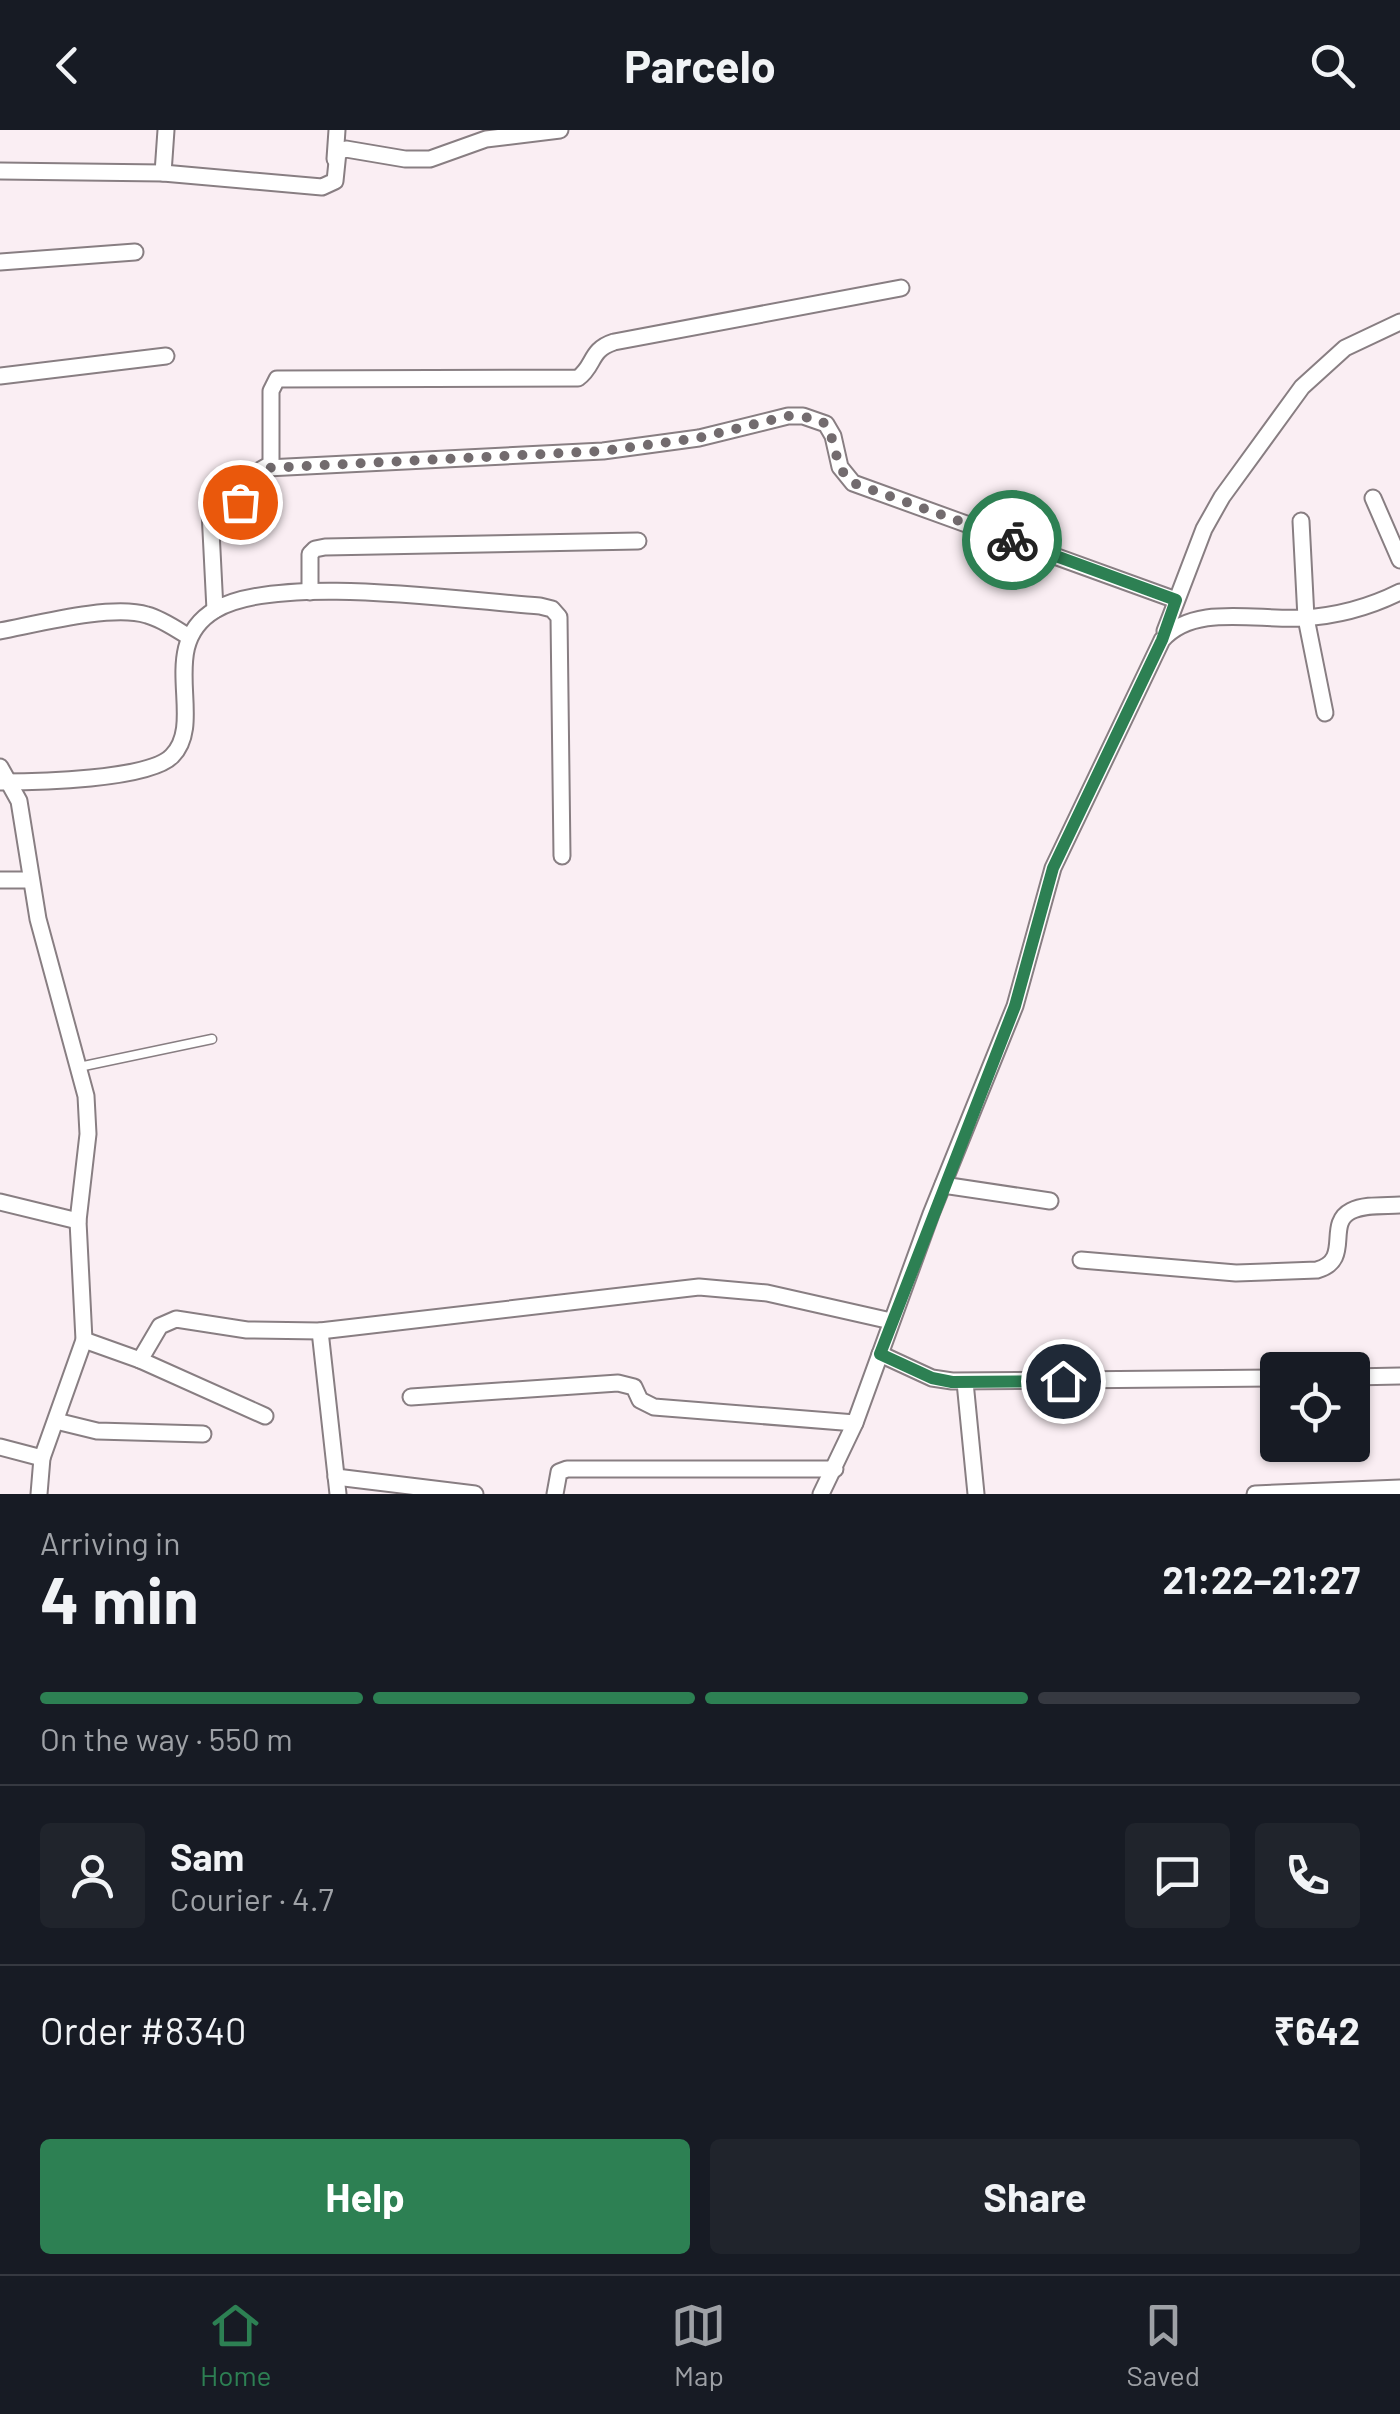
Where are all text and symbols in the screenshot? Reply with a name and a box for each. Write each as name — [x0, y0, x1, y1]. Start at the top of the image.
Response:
icon: back — [40, 38, 95, 93]
text: Parcelo — [624, 38, 776, 92]
icon: search — [1305, 38, 1360, 93]
pin — [198, 460, 283, 545]
icon: bag — [213, 475, 268, 530]
courier — [962, 490, 1062, 590]
icon: bike — [985, 513, 1040, 568]
pin — [1021, 1339, 1106, 1424]
map controls — [1260, 1352, 1370, 1462]
button: locate — [1260, 1352, 1370, 1462]
icon: home — [1036, 1354, 1091, 1409]
text: Arriving in — [40, 1523, 180, 1561]
text: 21:22–21:27 — [1163, 1556, 1360, 1602]
text: 4 min — [40, 1559, 199, 1637]
text: On the way · 550 m — [40, 1719, 293, 1757]
button: person — [40, 1823, 145, 1928]
button: chat — [1125, 1823, 1230, 1928]
button: phone — [1255, 1823, 1360, 1928]
text: Sam — [170, 1833, 244, 1879]
text: Courier · 4.7 — [170, 1879, 334, 1917]
text: Order #8340 — [40, 2007, 247, 2053]
text: ₹642 — [1274, 2007, 1360, 2053]
button: Help — [40, 2139, 690, 2254]
button: Share — [710, 2139, 1360, 2254]
tab: Home — [200, 2298, 271, 2392]
tab: Map — [671, 2298, 726, 2392]
tab: Saved — [1127, 2298, 1200, 2392]

